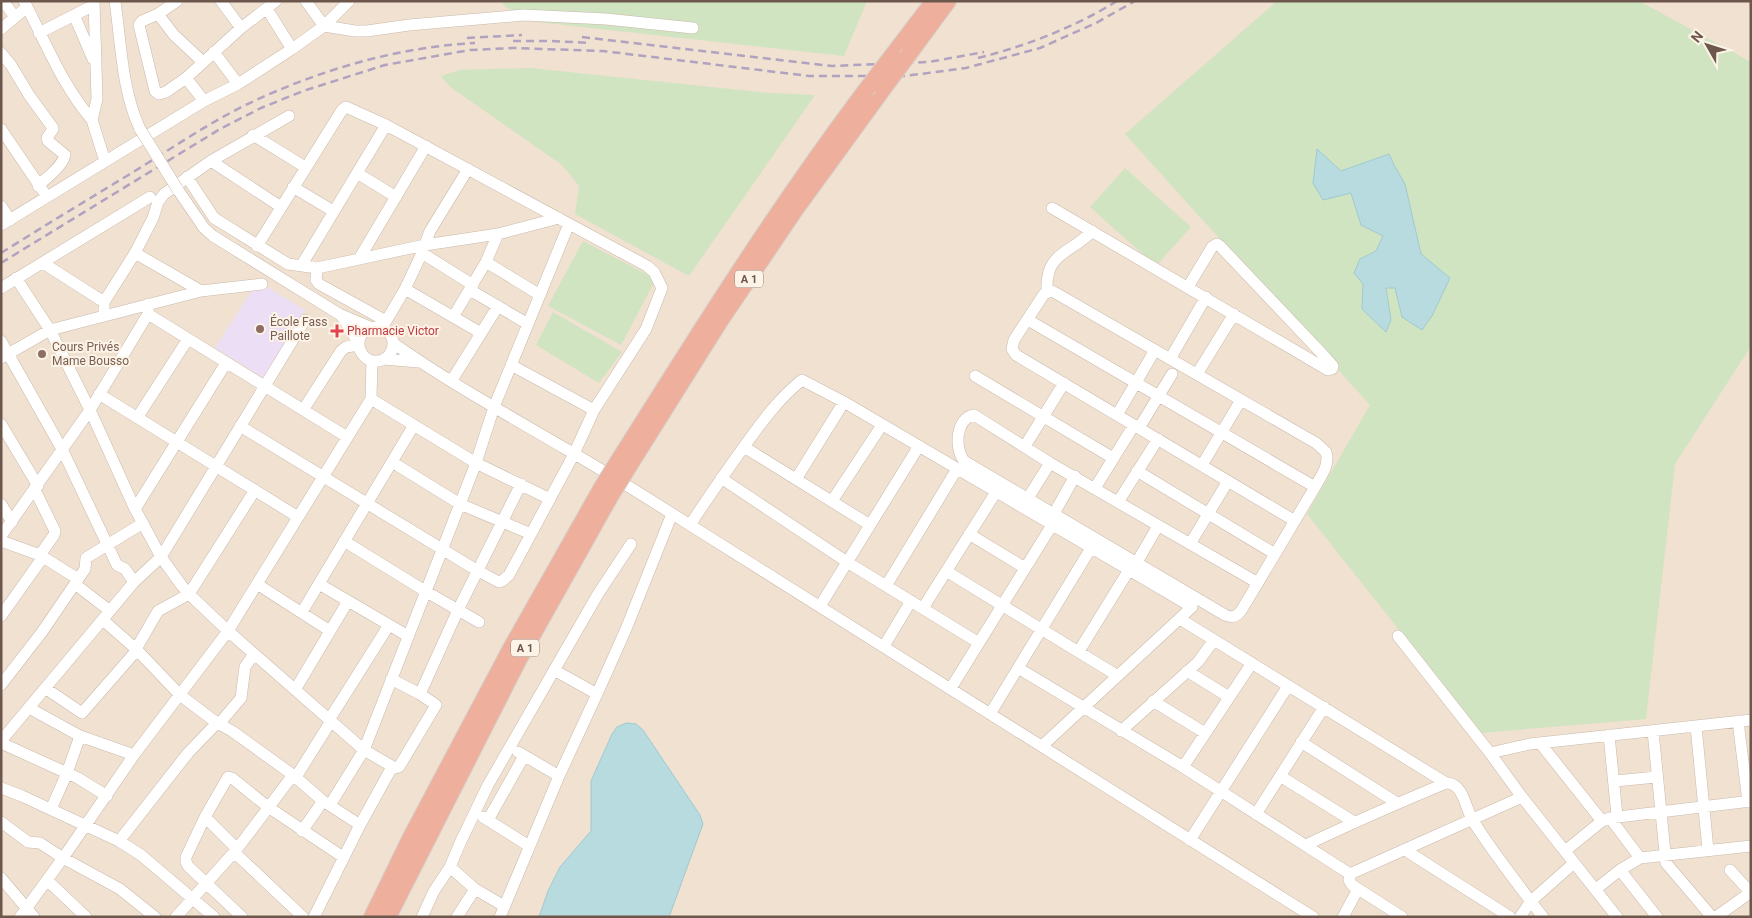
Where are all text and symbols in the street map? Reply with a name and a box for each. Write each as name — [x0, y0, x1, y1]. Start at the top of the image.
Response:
north arrow — [1682, 20, 1732, 70]
text: N — [1688, 28, 1706, 46]
road number: A 1 — [735, 270, 763, 288]
place label: École Fass Paillote — [270, 314, 327, 343]
marker: École Fass Paillote — [254, 323, 266, 335]
place label: Pharmacie Victor — [347, 324, 439, 338]
marker: Pharmacie Victor — [331, 325, 343, 337]
place label: Cours Privés Mame Bousso — [52, 340, 129, 368]
marker: Cours Privés Mame Bousso — [36, 348, 48, 360]
road number: A 1 — [511, 640, 539, 656]

